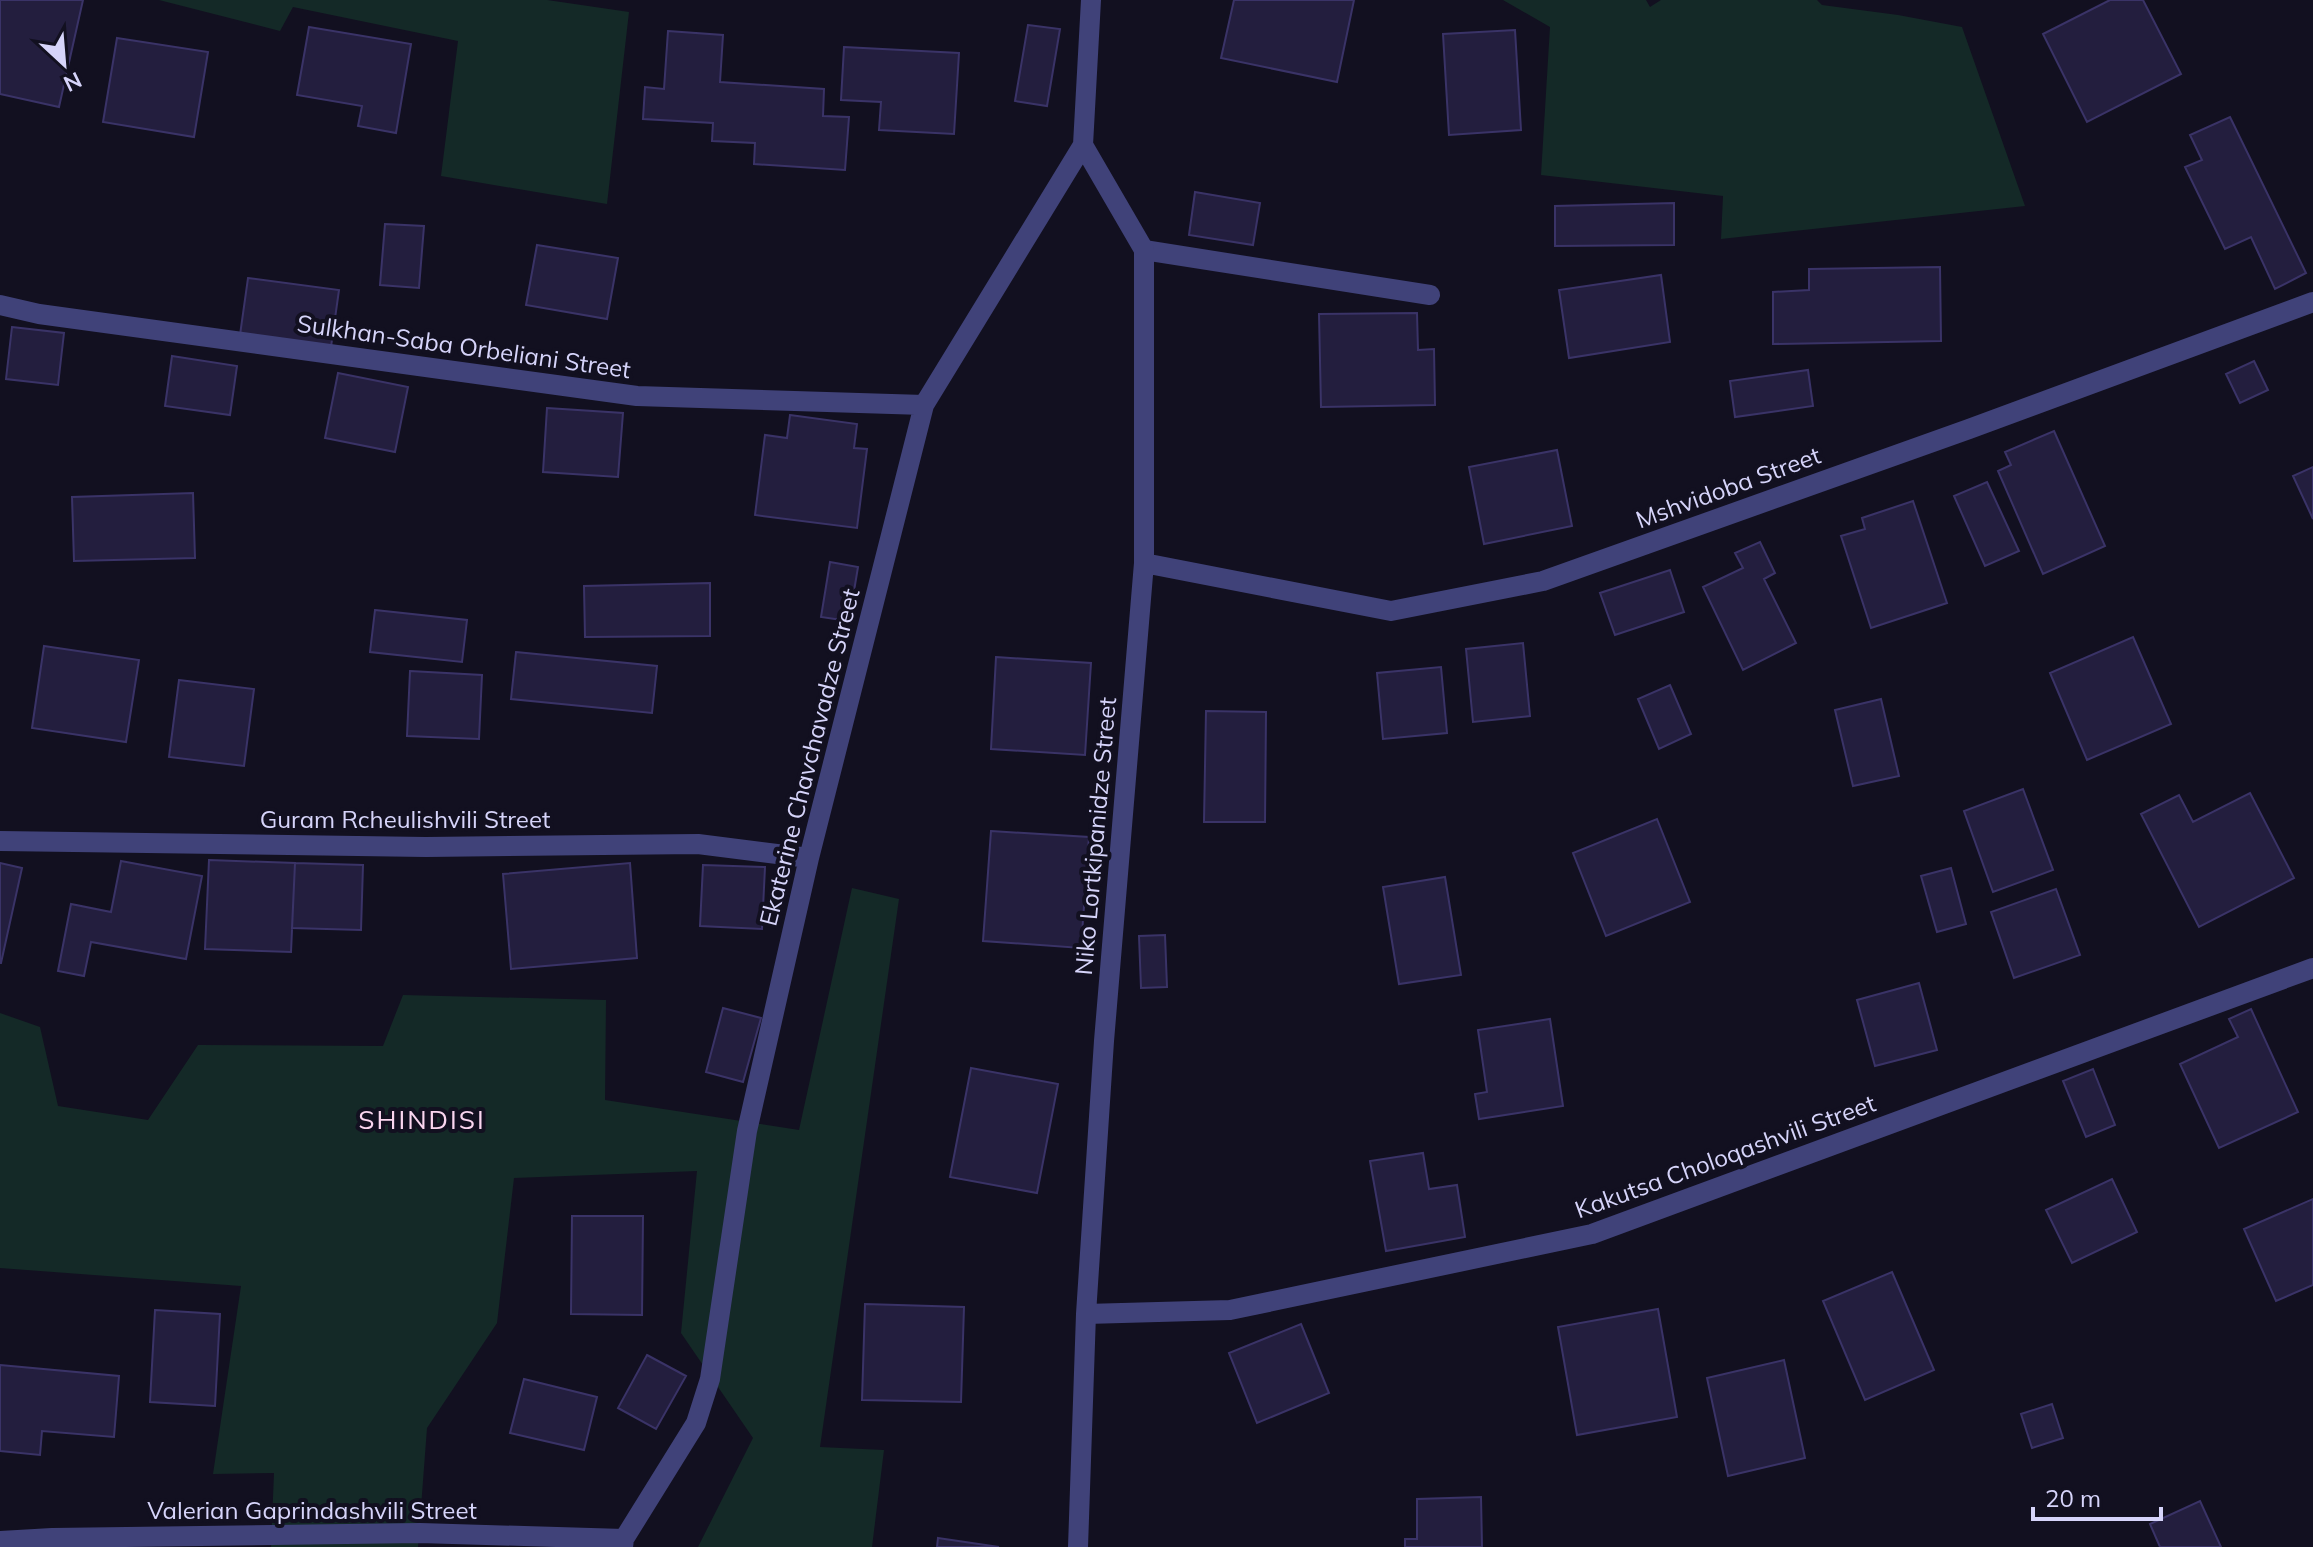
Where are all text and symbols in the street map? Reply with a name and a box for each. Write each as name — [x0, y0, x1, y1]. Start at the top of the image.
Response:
north arrow — [24, 24, 104, 104]
text: N — [59, 66, 86, 98]
street label: Sulkhan-Saba Orbeliani Street — [295, 308, 633, 384]
street label: Mshvidoba Street — [1632, 440, 1824, 534]
street label: Ekaterine Chavchavadze Street — [753, 585, 865, 929]
street label: Niko Lortkipanidze Street — [1068, 696, 1122, 976]
street label: Guram Rcheulishvili Street — [260, 804, 550, 834]
street label: Kakutsa Choloqashvili Street — [1571, 1088, 1879, 1224]
district label: SHINDISI — [358, 1103, 486, 1136]
scale bar — [2033, 1471, 2161, 1521]
text: 20 m — [2045, 1483, 2101, 1513]
street label: Valerian Gaprindashvili Street — [147, 1495, 477, 1525]

